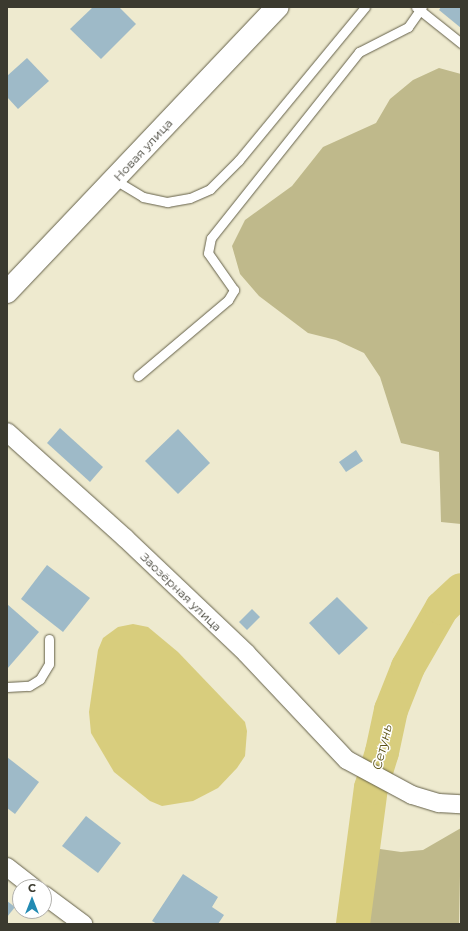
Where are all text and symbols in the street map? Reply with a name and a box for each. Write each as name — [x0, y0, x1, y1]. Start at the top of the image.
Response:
street label: Новая улица — [111, 116, 175, 184]
street label: Заозёрная улица — [137, 550, 225, 634]
water label: Сетунь — [369, 723, 395, 771]
north arrow — [12, 879, 52, 919]
text: С — [28, 881, 36, 895]

